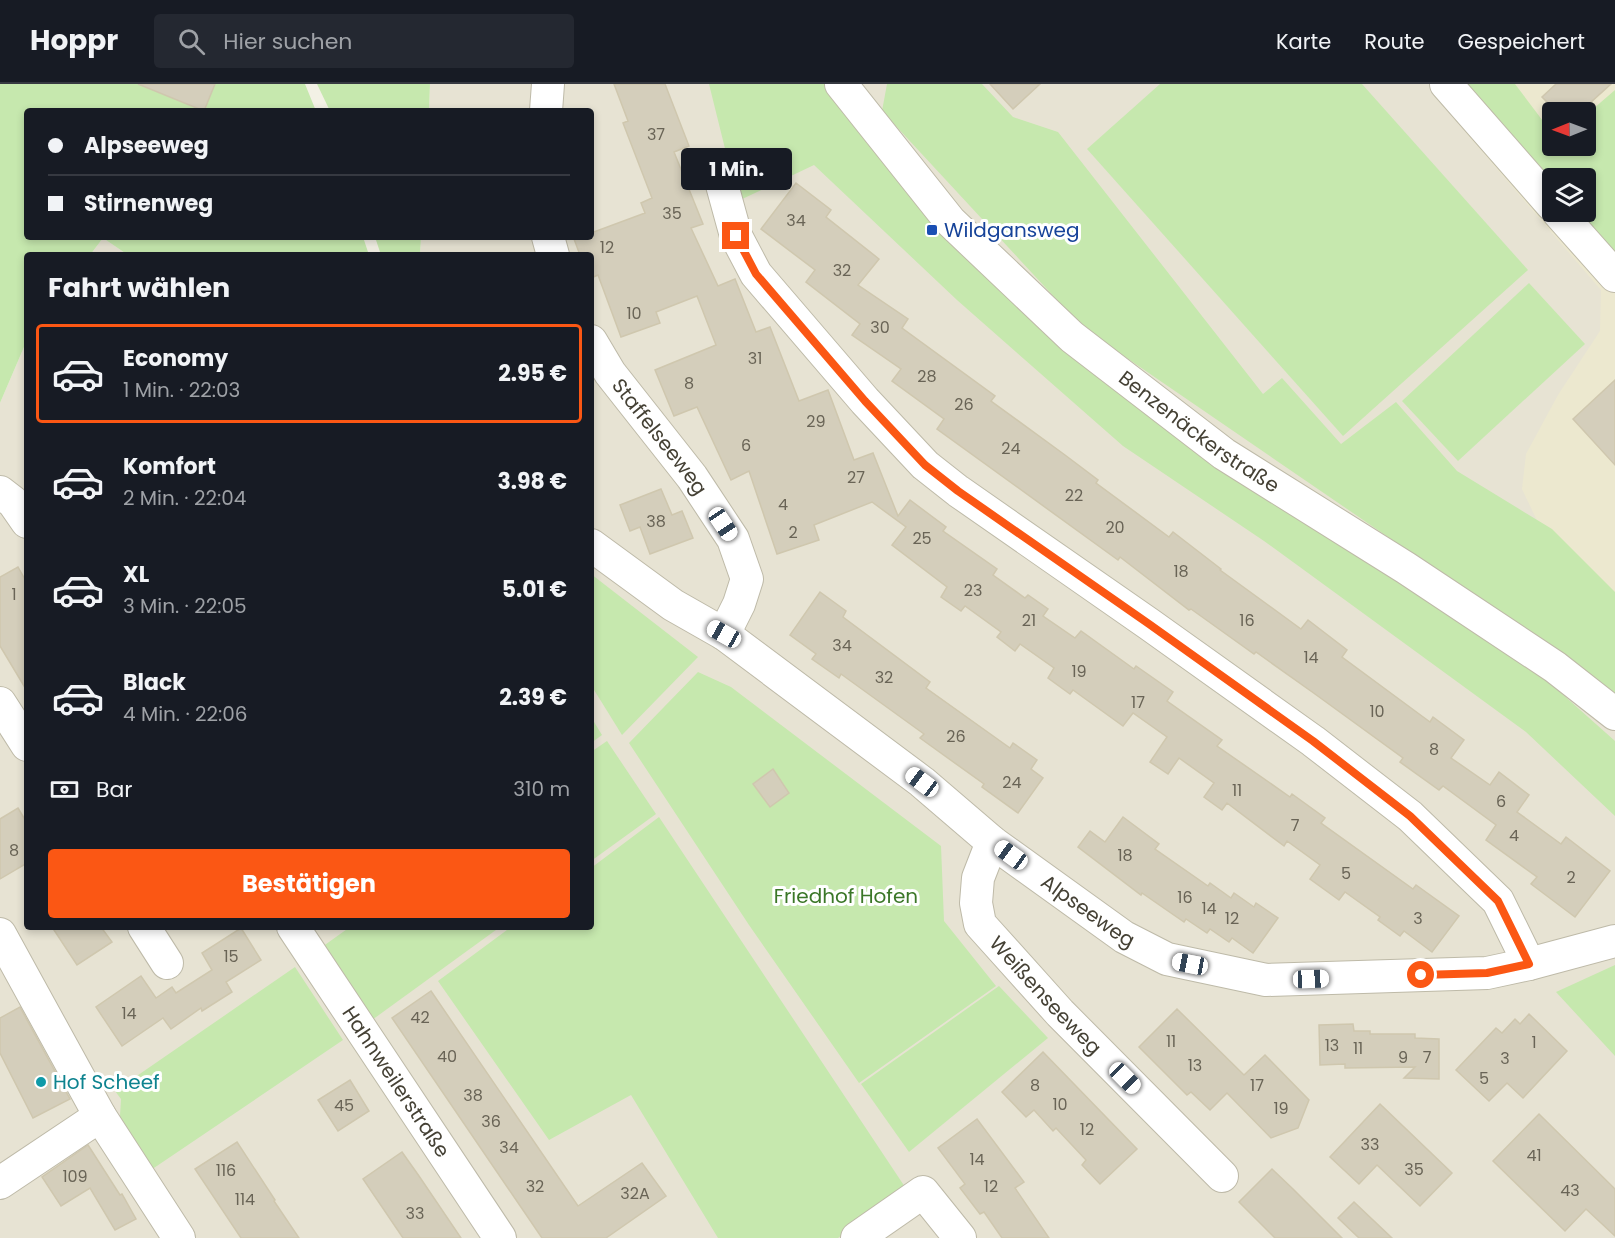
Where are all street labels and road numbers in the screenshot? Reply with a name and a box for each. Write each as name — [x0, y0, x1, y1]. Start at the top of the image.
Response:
street label: Benzenäckerstraße — [1113, 364, 1285, 499]
street label: Staffelseeweg — [605, 373, 714, 500]
street label: Alpseeweg — [1035, 868, 1140, 954]
street label: Weißenseeweg — [983, 930, 1108, 1061]
street label: Hahnweilerstraße — [336, 1001, 457, 1163]

